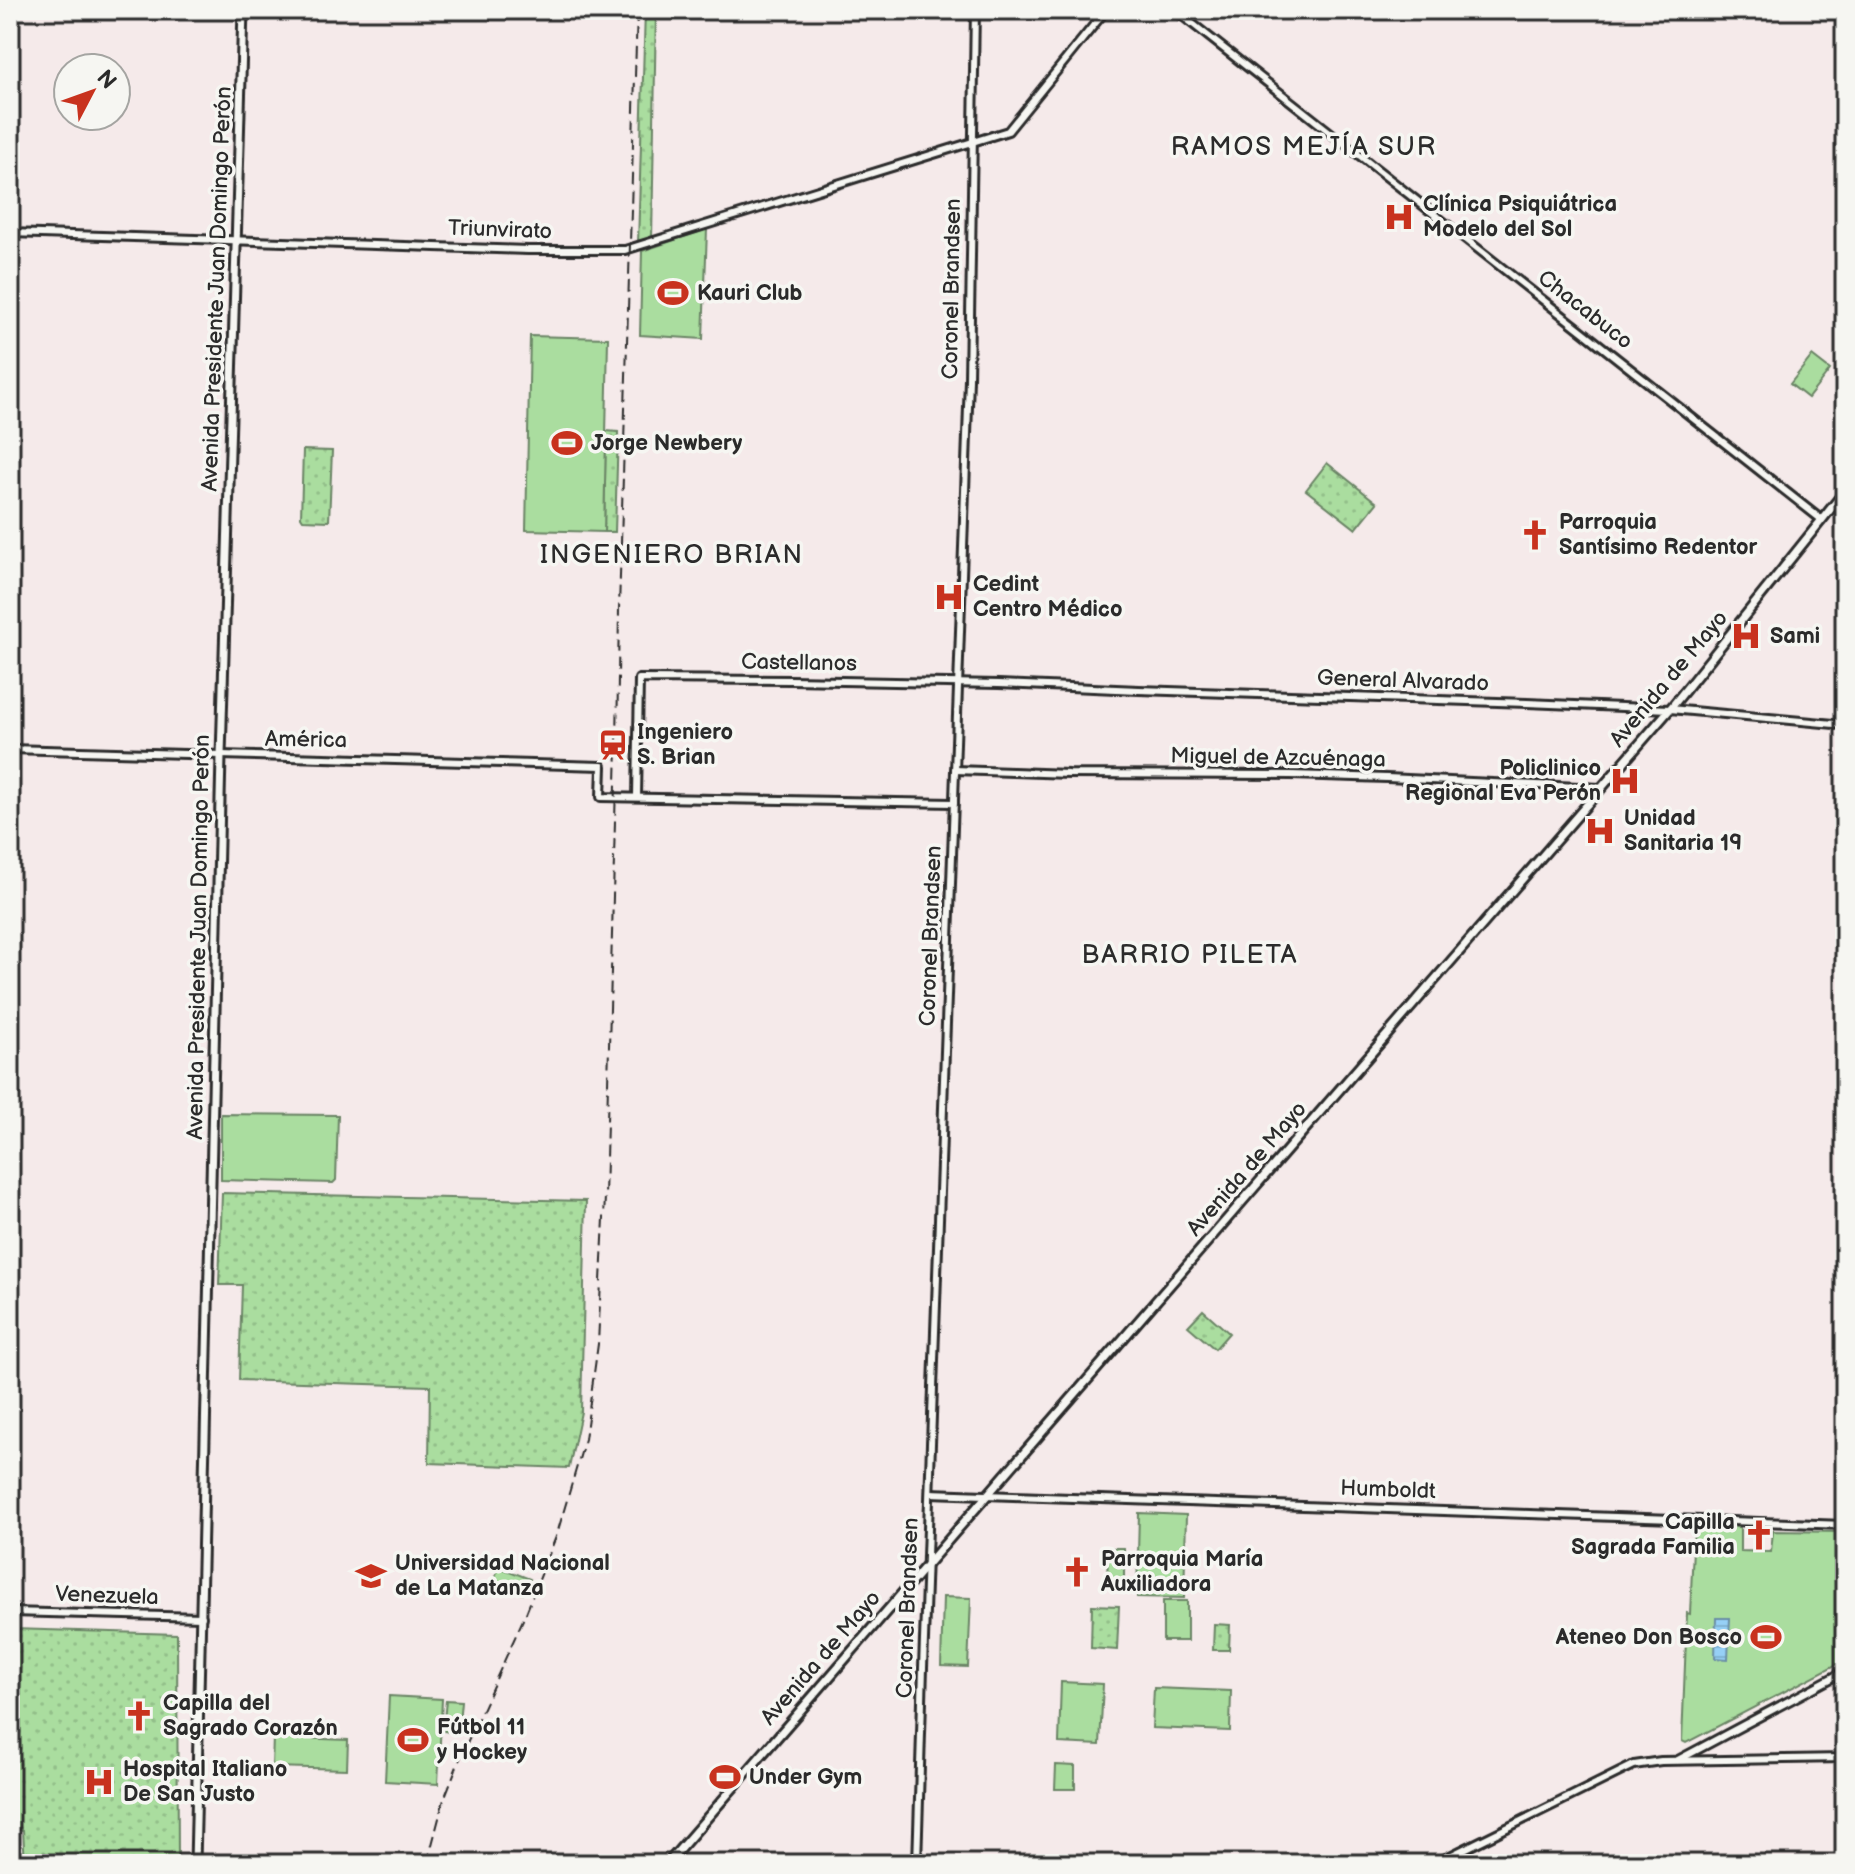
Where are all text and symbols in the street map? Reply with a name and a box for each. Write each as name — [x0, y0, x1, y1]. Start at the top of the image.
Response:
north arrow — [52, 52, 132, 132]
text: N — [90, 65, 122, 95]
street label: Avenida Presidente Juan Domingo Perón — [196, 86, 238, 492]
district label: RAMOS MEJÍA SUR — [1171, 130, 1437, 163]
place label: Clínica Psiquiátrica Modelo del Sol — [1423, 191, 1617, 243]
street label: Coronel Brandsen — [937, 198, 967, 380]
hospital icon: Clínica Psiquiátrica Modelo del Sol — [1382, 200, 1416, 234]
street label: Triunvirato — [447, 215, 553, 245]
street label: Chacabuco — [1532, 265, 1638, 355]
sports icon: Kauri Club — [656, 276, 690, 310]
place label: Kauri Club — [697, 280, 803, 307]
sports icon: Jorge Newbery — [550, 426, 584, 460]
place label: Jorge Newbery — [591, 430, 742, 457]
place label: Parroquia Santísimo Redentor — [1559, 509, 1758, 561]
church icon: Parroquia Santísimo Redentor — [1518, 518, 1552, 552]
district label: INGENIERO BRIAN — [540, 540, 804, 571]
place label: Cedint Centro Médico — [973, 571, 1122, 623]
hospital icon: Cedint Centro Médico — [932, 580, 966, 614]
street label: Avenida de Mayo — [1604, 605, 1734, 753]
hospital icon: Sami — [1729, 619, 1763, 653]
place label: Sami — [1770, 623, 1820, 650]
street label: Castellanos — [741, 648, 857, 678]
street label: General Alvarado — [1317, 665, 1489, 697]
place label: Ingeniero S. Brian — [637, 719, 733, 771]
street label: América — [265, 726, 347, 754]
station icon: Ingeniero S. Brian — [596, 728, 630, 762]
street label: Avenida Presidente Juan Domingo Perón — [182, 734, 216, 1140]
street label: Miguel de Azcuénaga — [1170, 743, 1386, 773]
place label: Policlinico Regional Eva Perón — [1405, 755, 1601, 807]
hospital icon: Policlinico Regional Eva Perón — [1608, 764, 1642, 798]
place label: Unidad Sanitaria 19 — [1624, 805, 1742, 857]
hospital icon: Unidad Sanitaria 19 — [1583, 814, 1617, 848]
street label: Coronel Brandsen — [914, 845, 948, 1027]
district label: BARRIO PILETA — [1082, 940, 1298, 971]
street label: Avenida de Mayo — [1181, 1096, 1313, 1242]
street label: Humboldt — [1340, 1475, 1437, 1505]
place label: Capilla Sagrada Familia — [1571, 1509, 1735, 1561]
street label: Coronel Brandsen — [891, 1517, 925, 1699]
church icon: Capilla Sagrada Familia — [1742, 1518, 1776, 1552]
place label: Parroquia María Auxiliadora — [1100, 1546, 1263, 1598]
place label: Universidad Nacional de La Matanza — [395, 1550, 610, 1602]
church icon: Parroquia María Auxiliadora — [1060, 1555, 1094, 1589]
school or university icon: Universidad Nacional de La Matanza — [354, 1559, 388, 1593]
street label: Venezuela — [55, 1581, 159, 1611]
street label: Avenida de Mayo — [755, 1585, 887, 1731]
sports icon: Ateneo Don Bosco — [1749, 1620, 1783, 1654]
place label: Ateneo Don Bosco — [1555, 1624, 1742, 1651]
place label: Capilla del Sagrado Corazón — [163, 1690, 338, 1742]
church icon: Capilla del Sagrado Corazón — [122, 1699, 156, 1733]
place label: Fútbol 11 y Hockey — [437, 1714, 527, 1766]
sports icon: Fútbol 11 y Hockey — [396, 1723, 430, 1757]
place label: Hospital Italiano De San Justo — [123, 1756, 287, 1808]
sports icon: Under Gym — [708, 1760, 742, 1794]
place label: Under Gym — [749, 1764, 862, 1791]
hospital icon: Hospital Italiano De San Justo — [82, 1765, 116, 1799]

